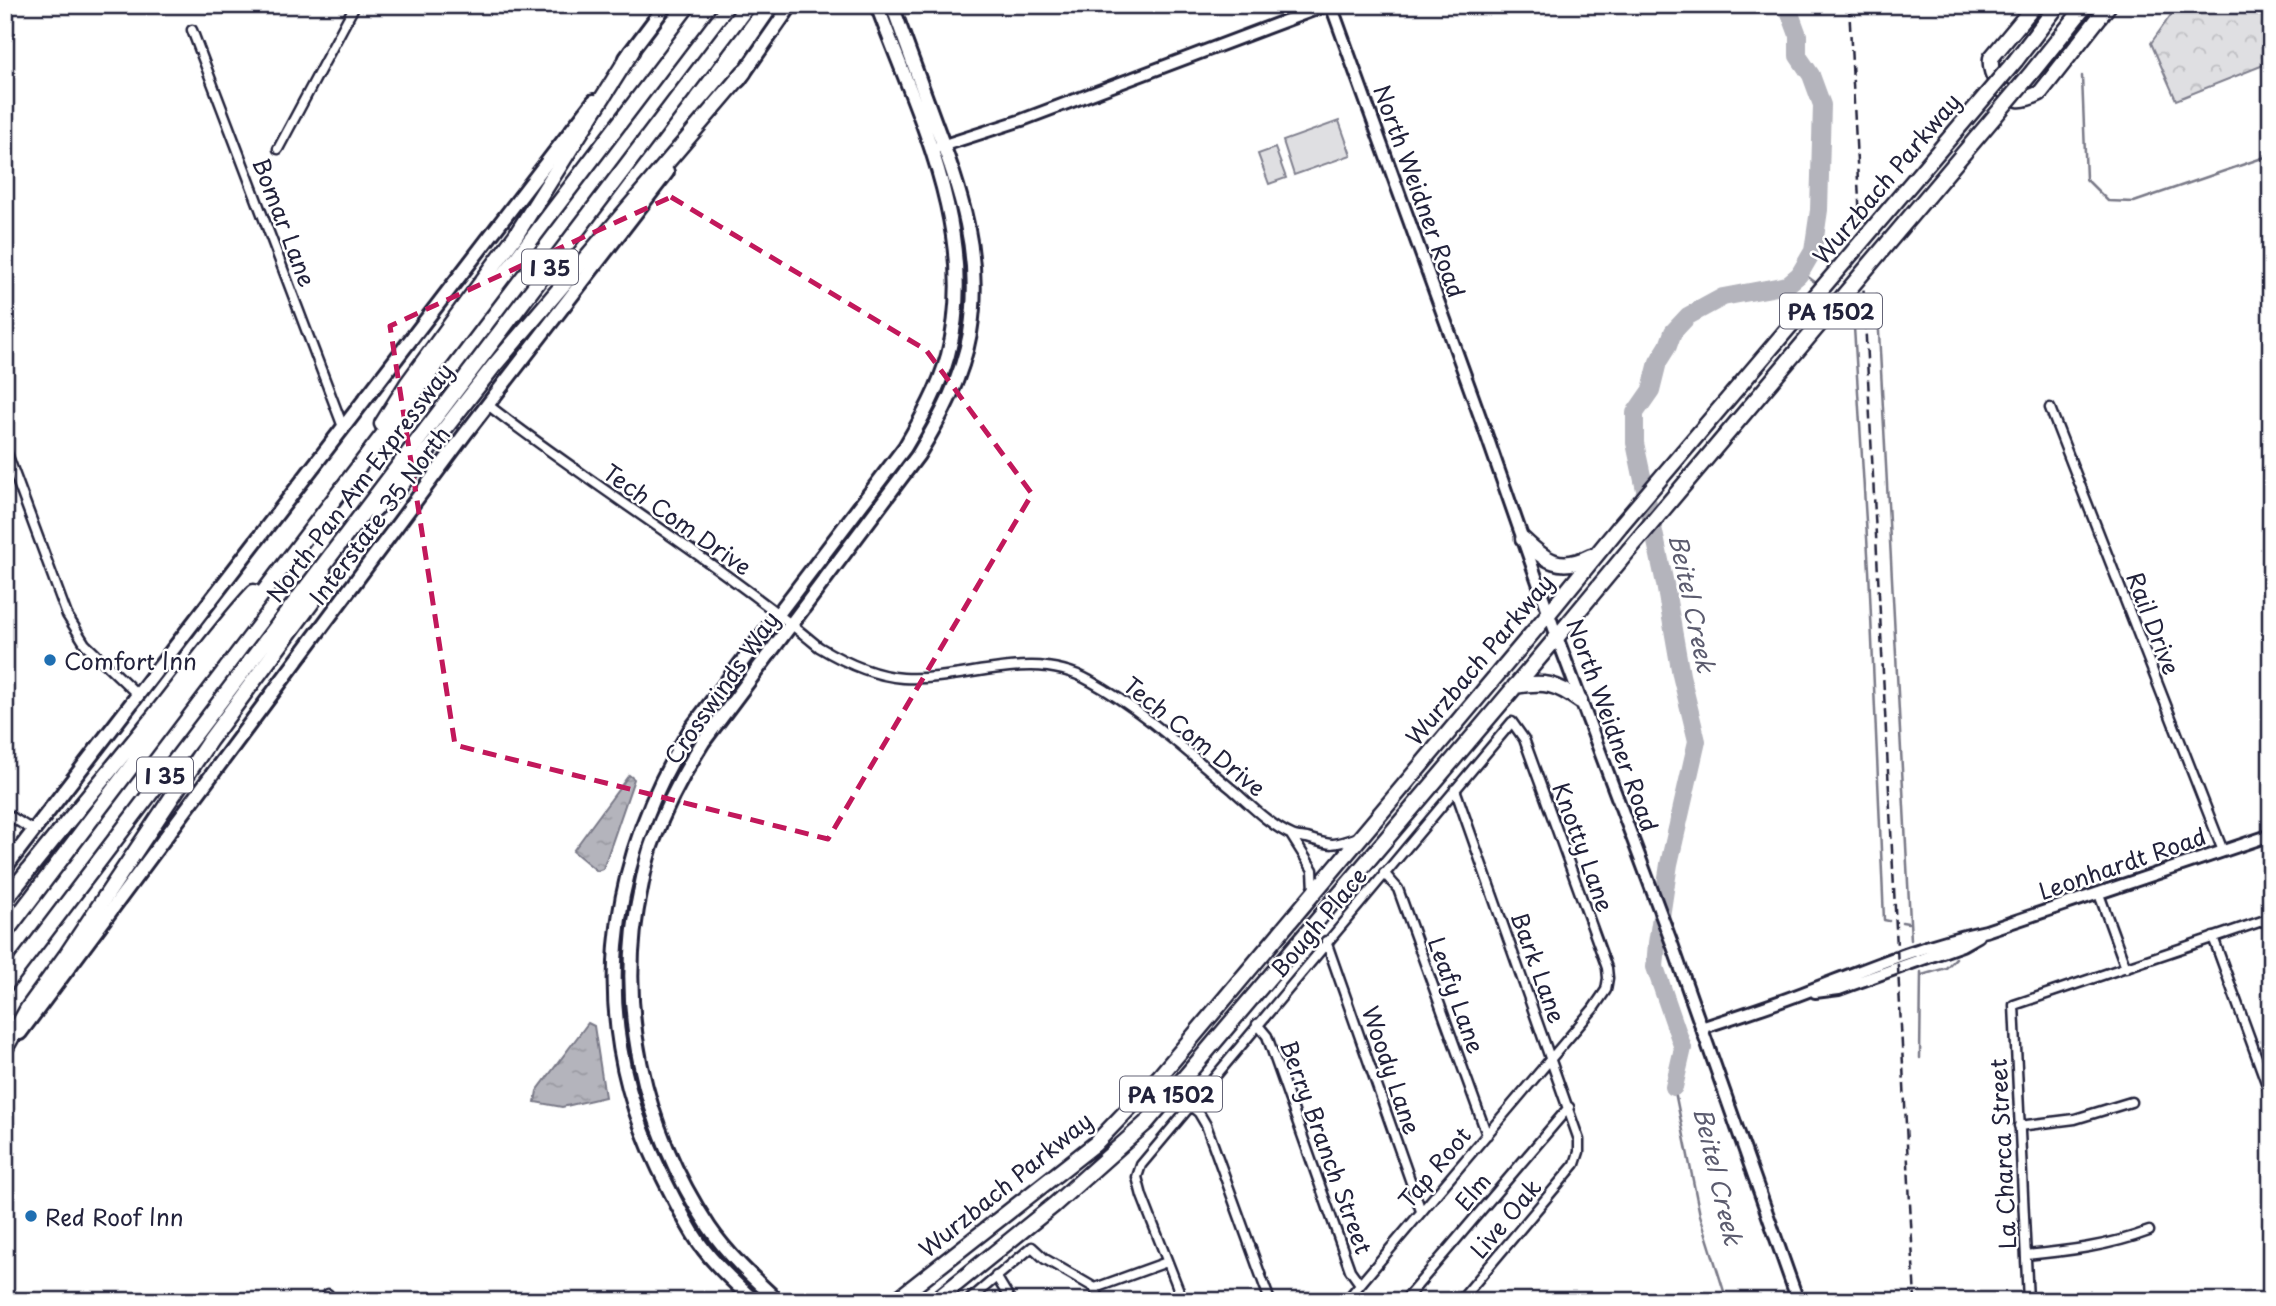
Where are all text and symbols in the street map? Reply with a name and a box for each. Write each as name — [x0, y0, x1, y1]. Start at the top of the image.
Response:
street label: North Weidner Road — [1365, 80, 1475, 302]
street label: Wurzbach Parkway — [1804, 85, 1968, 271]
street label: Bomar Lane — [244, 152, 326, 292]
road number: I 35 — [522, 250, 578, 284]
road number: PA 1502 — [1780, 294, 1882, 328]
street label: North Pan Am Expressway — [257, 355, 461, 609]
street label: Interstate 35 North — [300, 418, 458, 612]
street label: Tech Com Drive — [597, 455, 759, 583]
water label: Beitel Creek — [1661, 531, 1725, 677]
street label: Wurzbach Parkway — [1397, 566, 1561, 752]
street label: Rail Drive — [2118, 566, 2190, 680]
street label: Crosswinds Way — [655, 603, 787, 771]
street label: North Weidner Road — [1558, 614, 1668, 836]
place label: Comfort Inn — [64, 643, 197, 678]
marker: Comfort Inn — [42, 652, 58, 668]
street label: Tech Com Drive — [1116, 668, 1274, 804]
road number: I 35 — [137, 758, 193, 792]
street label: Knotty Lane — [1544, 777, 1624, 917]
street label: Leonhardt Road — [2033, 818, 2211, 908]
street label: Bough Place — [1261, 859, 1375, 985]
street label: Bark Lane — [1503, 906, 1575, 1028]
street label: Leafy Lane — [1420, 932, 1494, 1058]
street label: Woody Lane — [1354, 1001, 1430, 1139]
street label: Berry Branch Street — [1272, 1035, 1382, 1259]
street label: La Charca Street — [1980, 1058, 2024, 1250]
road number: PA 1502 — [1120, 1076, 1222, 1112]
street label: Wurzbach Parkway — [911, 1103, 1099, 1265]
water label: Beitel Creek — [1686, 1104, 1753, 1250]
street label: Tap Root — [1389, 1118, 1479, 1216]
street label: Elm — [1445, 1164, 1499, 1218]
street label: Live Oak — [1461, 1170, 1549, 1266]
place label: Red Roof Inn — [45, 1199, 184, 1234]
marker: Red Roof Inn — [23, 1208, 39, 1224]

